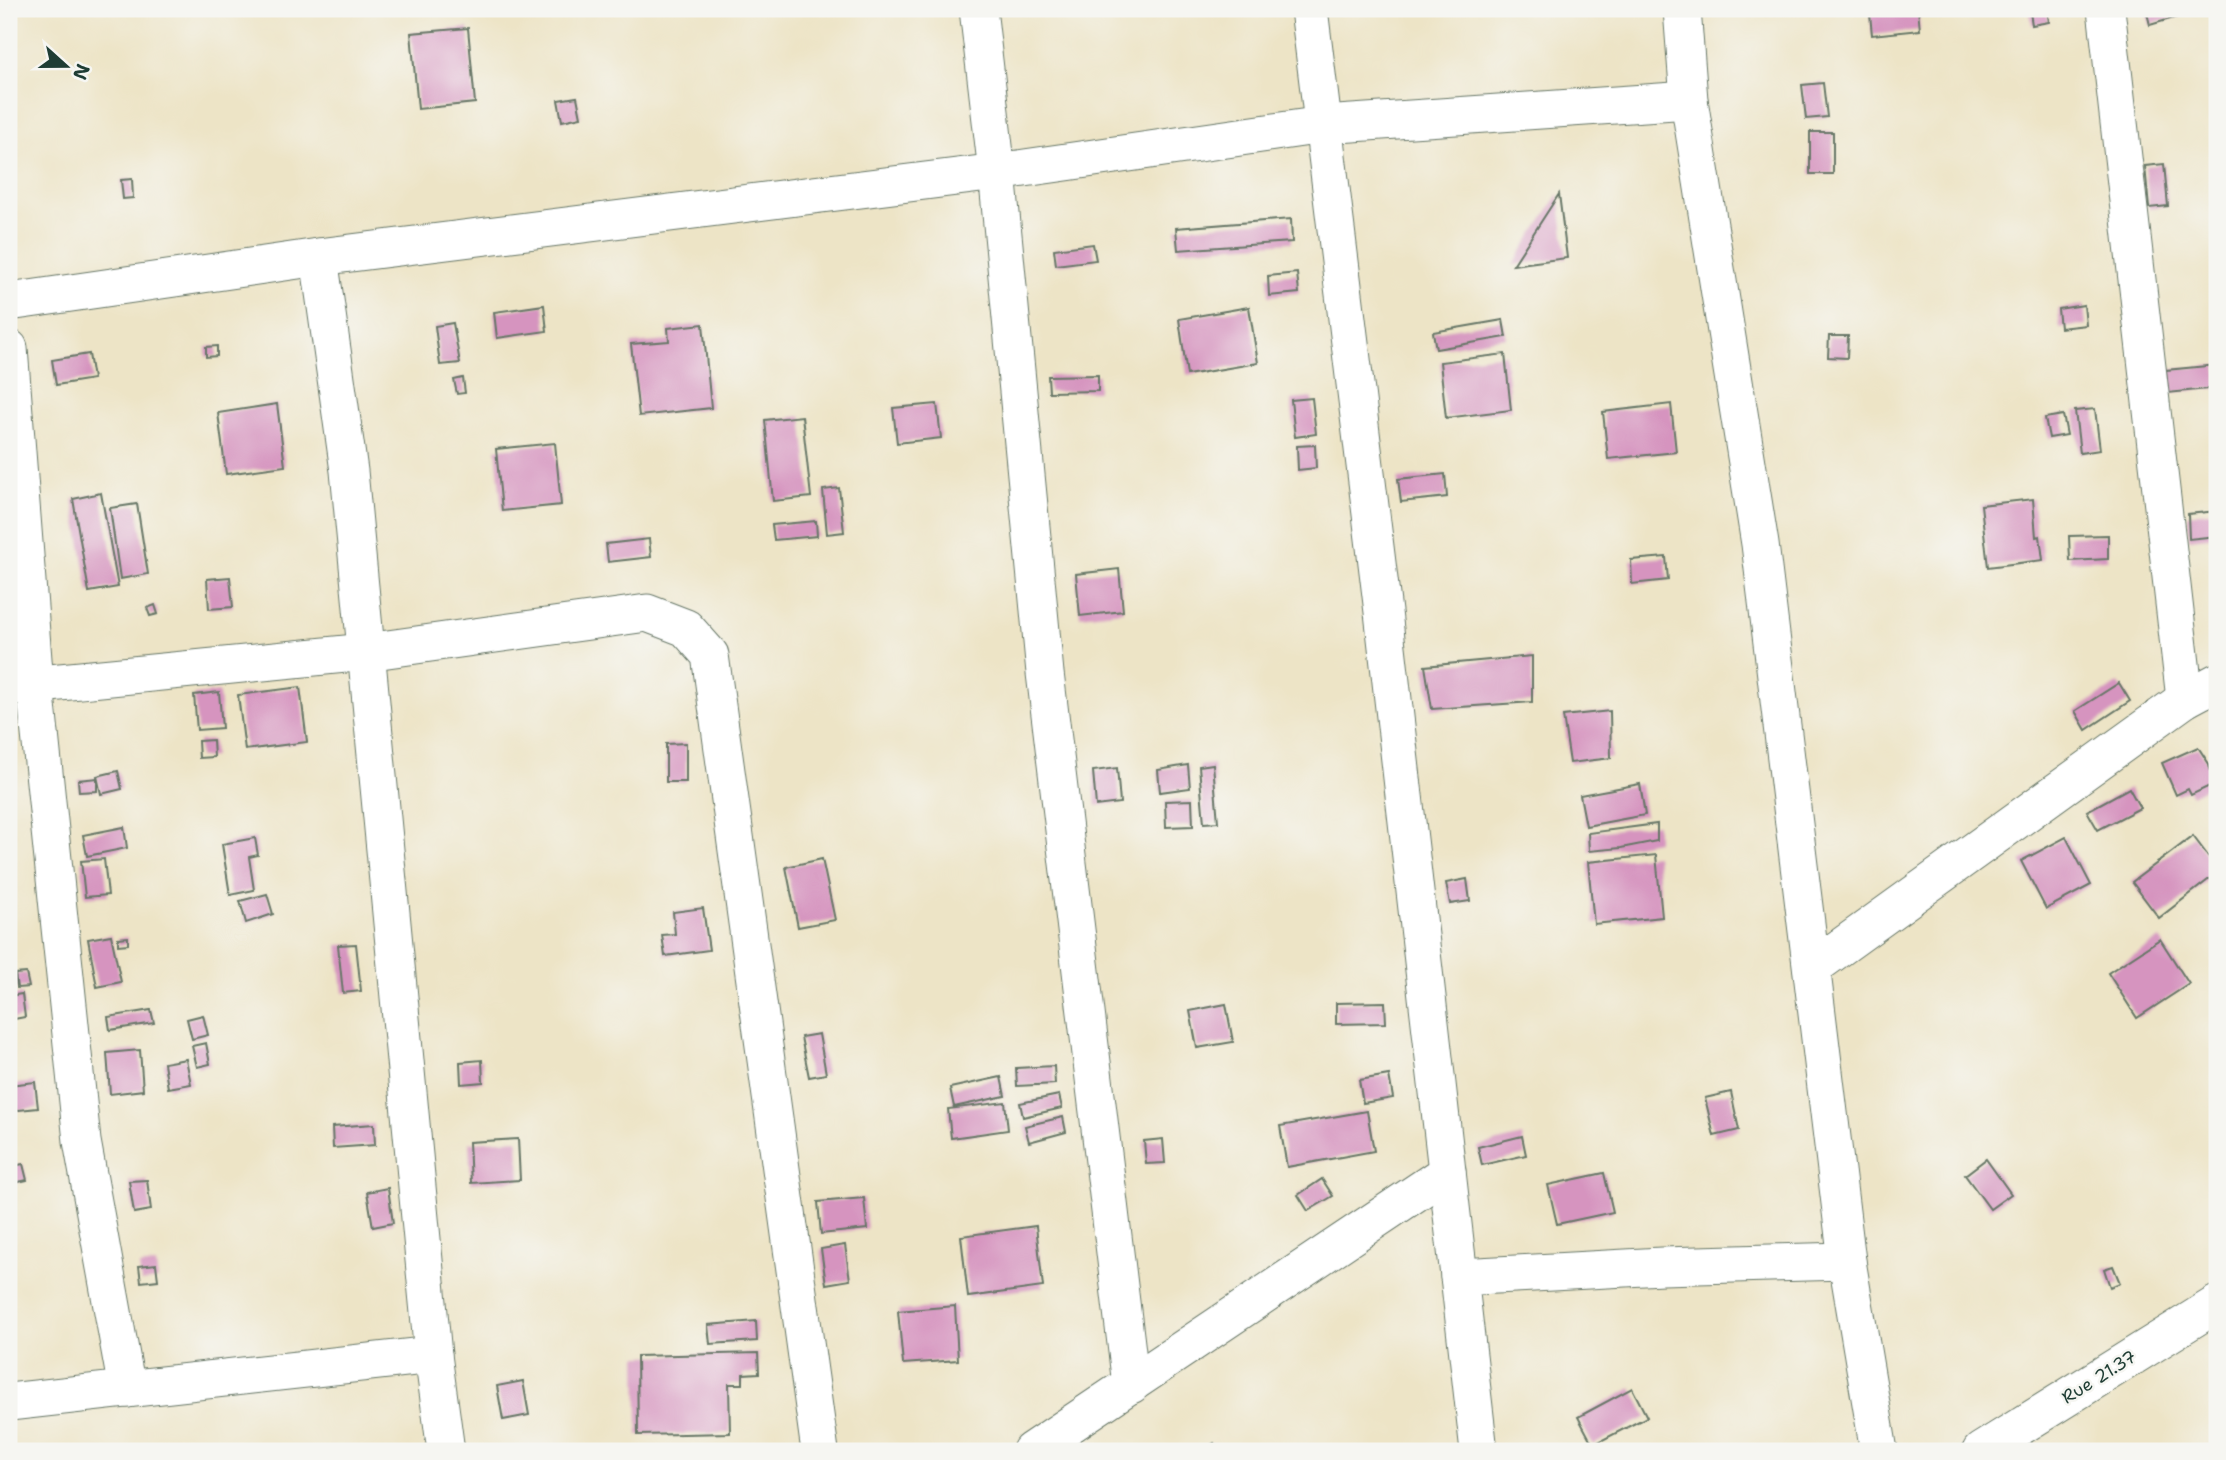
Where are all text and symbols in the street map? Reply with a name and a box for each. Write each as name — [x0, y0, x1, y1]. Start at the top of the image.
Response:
north arrow — [32, 32, 102, 102]
text: N — [67, 60, 96, 83]
street label: Rue 21.37 — [2057, 1345, 2141, 1409]

